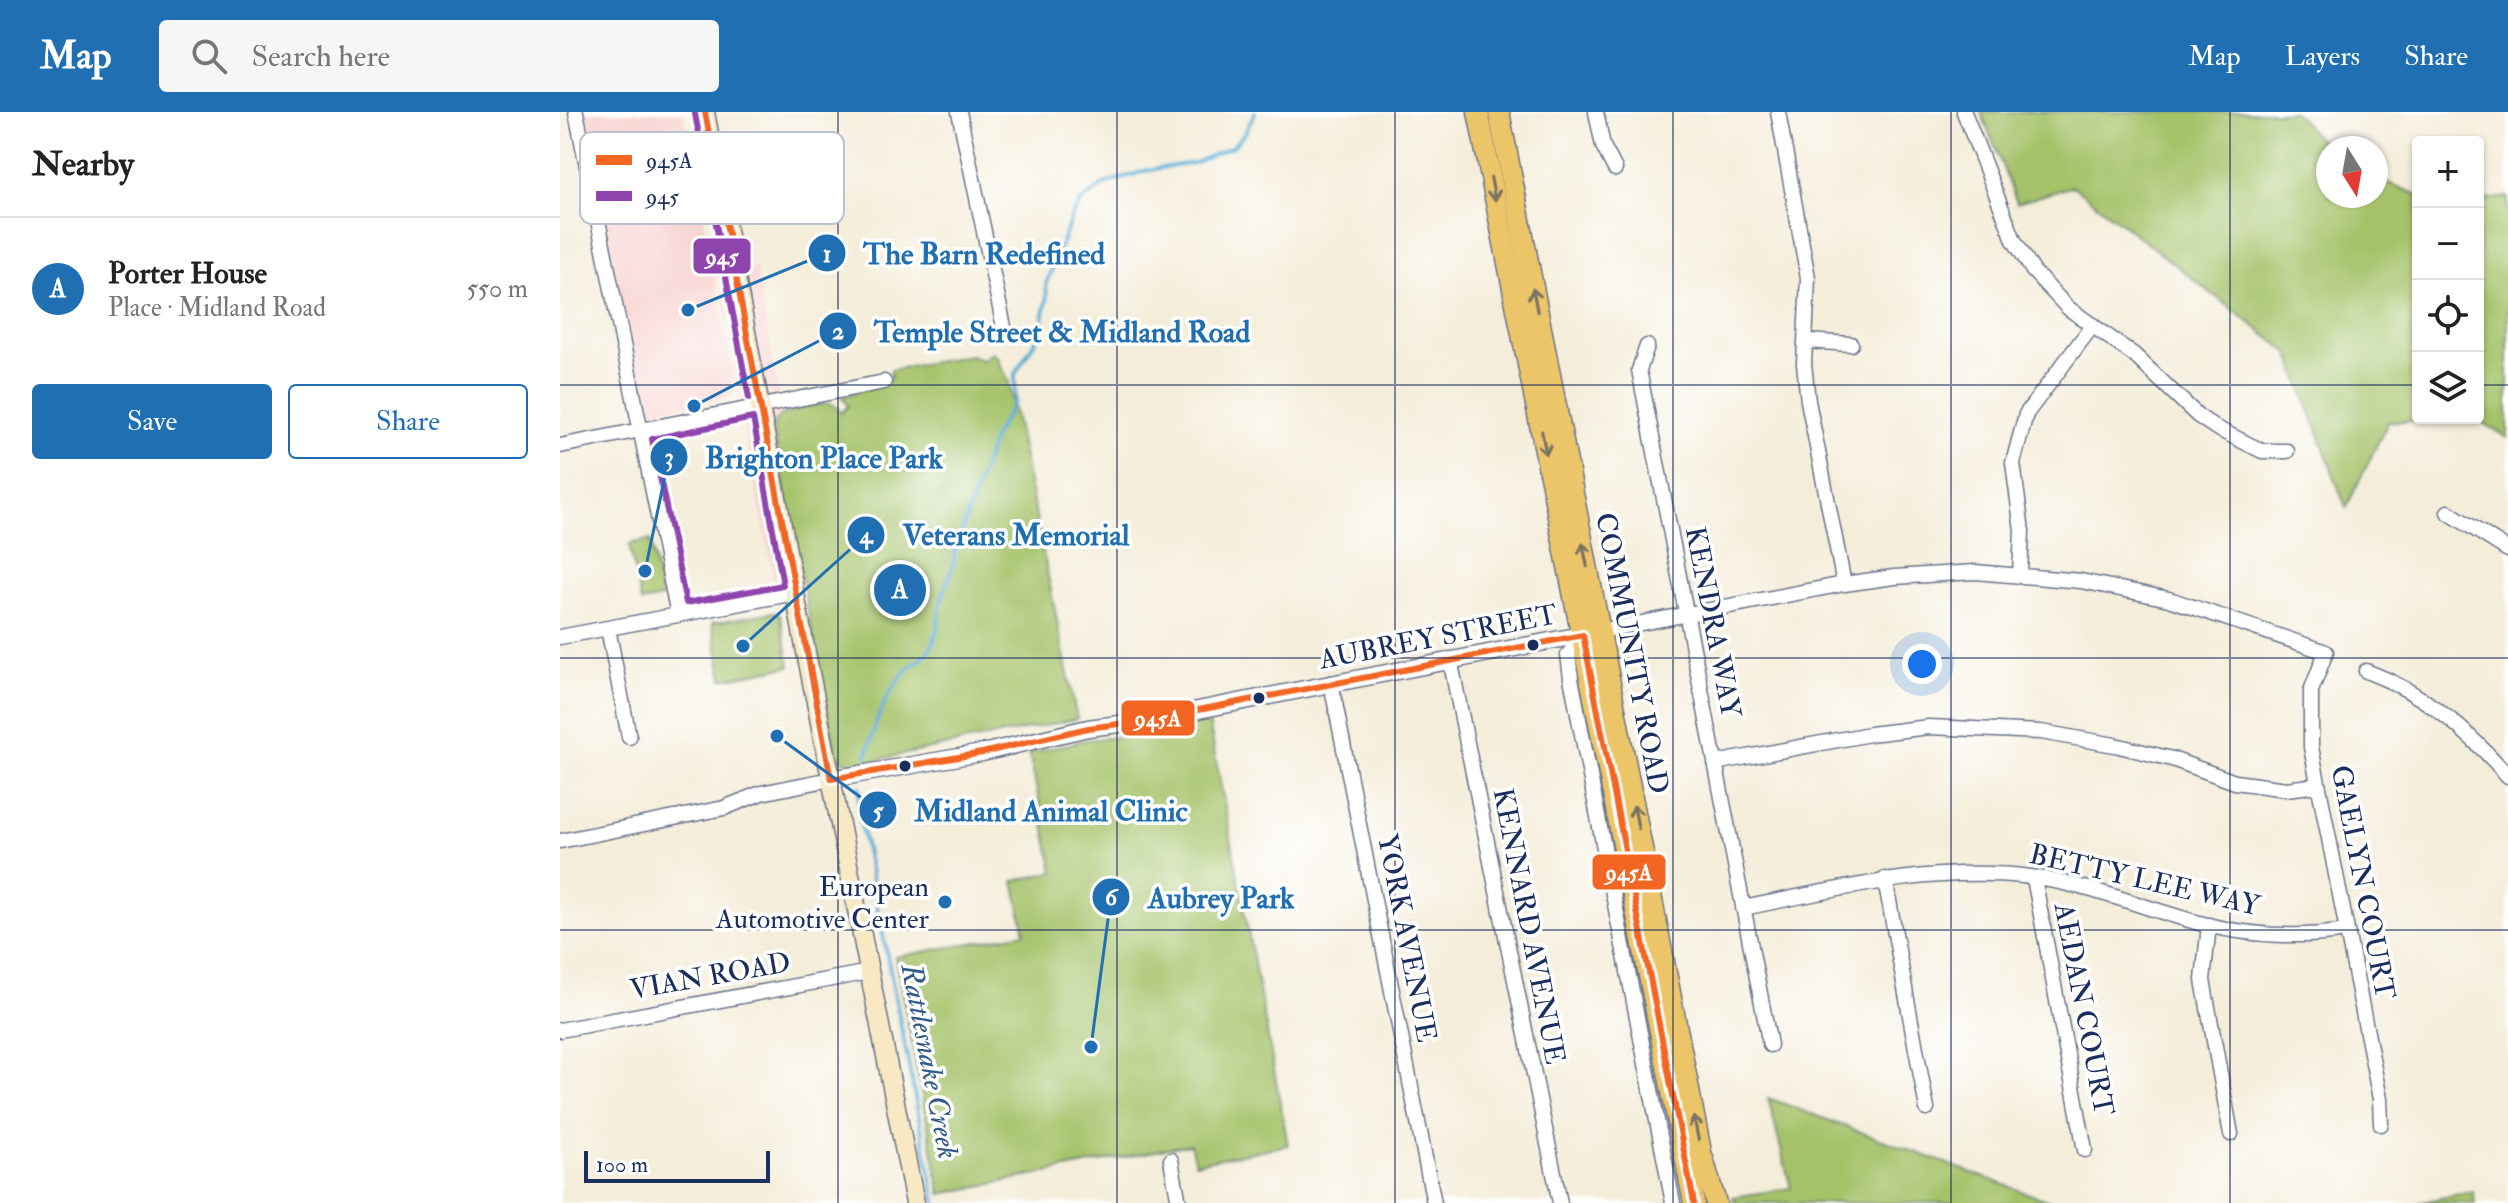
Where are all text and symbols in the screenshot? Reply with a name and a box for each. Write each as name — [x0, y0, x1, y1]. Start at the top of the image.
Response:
search box — [159, 20, 719, 92]
text: Map — [40, 32, 111, 80]
icon: search — [187, 34, 231, 78]
text: Search here — [251, 38, 390, 75]
text: Map — [2188, 39, 2241, 74]
text: Layers — [2285, 39, 2360, 74]
text: Share — [2404, 39, 2468, 74]
legend — [580, 132, 844, 224]
north arrow — [2316, 136, 2388, 208]
map controls — [2412, 136, 2484, 424]
button: + — [2412, 136, 2484, 208]
text: Nearby — [32, 143, 134, 186]
text: 945A — [644, 147, 693, 175]
one-way arrow — [1486, 175, 1501, 201]
text: 945 — [644, 183, 679, 211]
button: − — [2412, 208, 2484, 280]
callout: The Barn Redefined — [807, 226, 1121, 280]
text: The Barn Redefined — [862, 236, 1105, 273]
line badge: 945 — [692, 237, 752, 275]
text: 1 — [823, 239, 831, 270]
text: 945 — [704, 243, 739, 271]
text: Porter House — [108, 255, 267, 292]
text: A — [50, 273, 66, 305]
text: 550 m — [466, 273, 528, 305]
button: locate — [2412, 280, 2484, 352]
one-way arrow — [1527, 287, 1542, 313]
text: Place · Midland Road — [108, 292, 326, 324]
callout: Temple Street & Midland Road — [818, 304, 1266, 358]
text: Temple Street & Midland Road — [873, 314, 1250, 351]
text: 2 — [832, 316, 844, 347]
button: layers — [2412, 352, 2484, 424]
button: Save — [32, 384, 272, 459]
button: Share — [288, 384, 528, 459]
callout: Brighton Place Park — [649, 430, 958, 484]
one-way arrow — [1537, 430, 1552, 456]
text: Brighton Place Park — [705, 440, 944, 477]
text: 3 — [664, 442, 674, 473]
callout: Veterans Memorial — [846, 508, 1145, 562]
street label: COMMUNITY ROAD — [1587, 510, 1676, 797]
text: Veterans Memorial — [902, 517, 1130, 554]
text: 4 — [859, 520, 875, 551]
street label: KENDRA WAY — [1677, 524, 1748, 722]
one-way arrow — [1577, 543, 1592, 568]
pin: A — [874, 560, 926, 620]
street label: AUBREY STREET — [1315, 597, 1560, 678]
unlabelled marker — [1525, 637, 1541, 653]
your location — [1902, 644, 1942, 684]
unlabelled marker — [1251, 690, 1267, 706]
line badge: 945A — [1120, 699, 1196, 737]
text: 945A — [1133, 705, 1182, 733]
unlabelled marker — [897, 758, 913, 774]
street label: GAELYN COURT — [2323, 762, 2402, 1003]
callout: Midland Animal Clinic — [858, 783, 1203, 837]
street label: KENNARD AVENUE — [1485, 785, 1572, 1067]
text: Midland Animal Clinic — [913, 793, 1188, 830]
text: 5 — [873, 796, 884, 827]
one-way arrow — [1628, 805, 1643, 831]
street label: YORK AVENUE — [1369, 831, 1444, 1045]
street label: BETTY LEE WAY — [2026, 837, 2264, 924]
line badge: 945A — [1591, 853, 1667, 891]
text: 945A — [1604, 859, 1653, 887]
place label: European Automotive Center — [715, 870, 930, 937]
callout: Aubrey Park — [1091, 870, 1310, 924]
text: Aubrey Park — [1146, 880, 1295, 917]
text: 6 — [1105, 882, 1119, 913]
marker: European Automotive Center — [936, 893, 954, 911]
street label: AEDAN COURT — [2046, 899, 2121, 1119]
street label: VIAN ROAD — [627, 945, 793, 1008]
water label: Rattlesnake Creek — [892, 959, 967, 1162]
one-way arrow — [1688, 1115, 1703, 1141]
scale bar — [584, 1147, 770, 1183]
text: 100 m — [596, 1151, 648, 1179]

